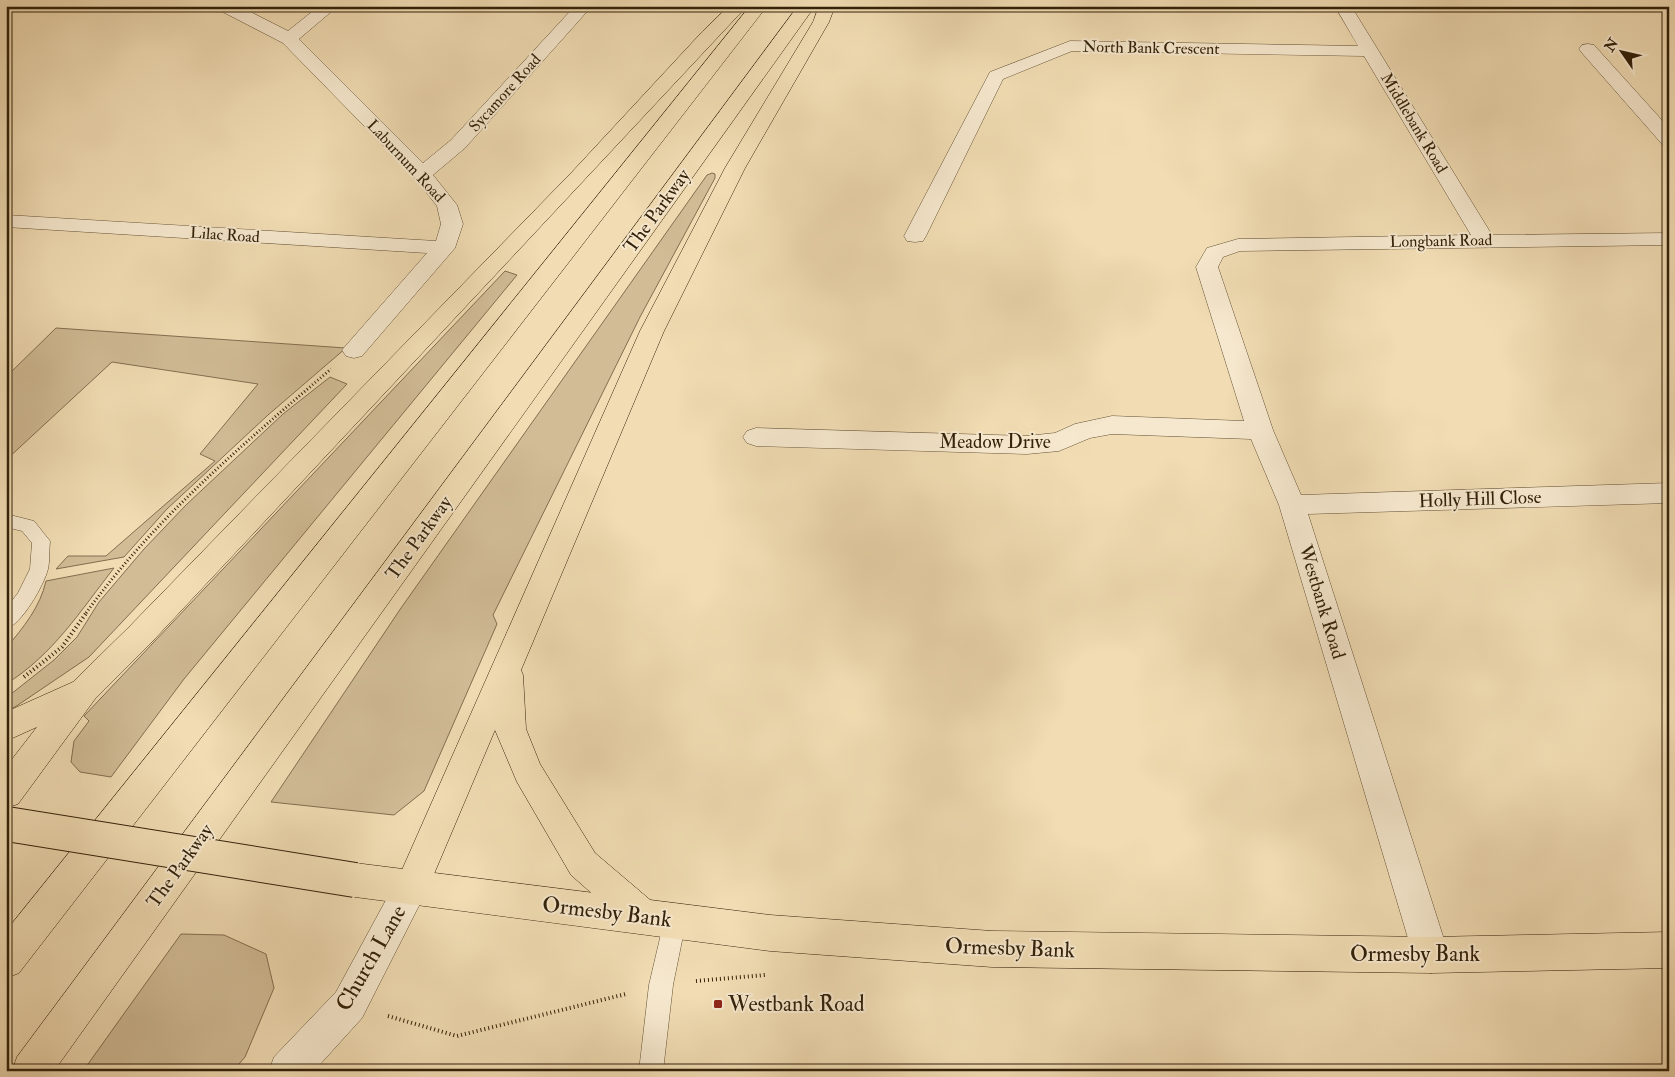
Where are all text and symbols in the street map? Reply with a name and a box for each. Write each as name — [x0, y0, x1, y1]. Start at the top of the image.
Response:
north arrow — [1598, 28, 1648, 78]
text: N — [1601, 35, 1622, 56]
street label: North Bank Crescent — [1082, 37, 1220, 59]
street label: Sycamore Road — [465, 50, 545, 136]
street label: Middlebank Road — [1376, 69, 1452, 177]
street label: Laburnum Road — [363, 115, 449, 207]
street label: The Parkway — [618, 164, 696, 258]
street label: Lilac Road — [189, 223, 261, 247]
street label: Longbank Road — [1390, 230, 1493, 252]
street label: Meadow Drive — [939, 430, 1051, 454]
street label: Holly Hill Close — [1418, 485, 1542, 513]
street label: The Parkway — [380, 491, 458, 585]
street label: Westbank Road — [1293, 541, 1351, 663]
street label: The Parkway — [141, 819, 219, 913]
street label: Ormesby Bank — [541, 890, 674, 934]
street label: Church Lane — [329, 900, 413, 1016]
street label: Ormesby Bank — [944, 932, 1076, 964]
street label: Ormesby Bank — [1350, 940, 1481, 968]
place label: Westbank Road — [727, 990, 865, 1018]
marker: Westbank Road — [712, 998, 724, 1010]

